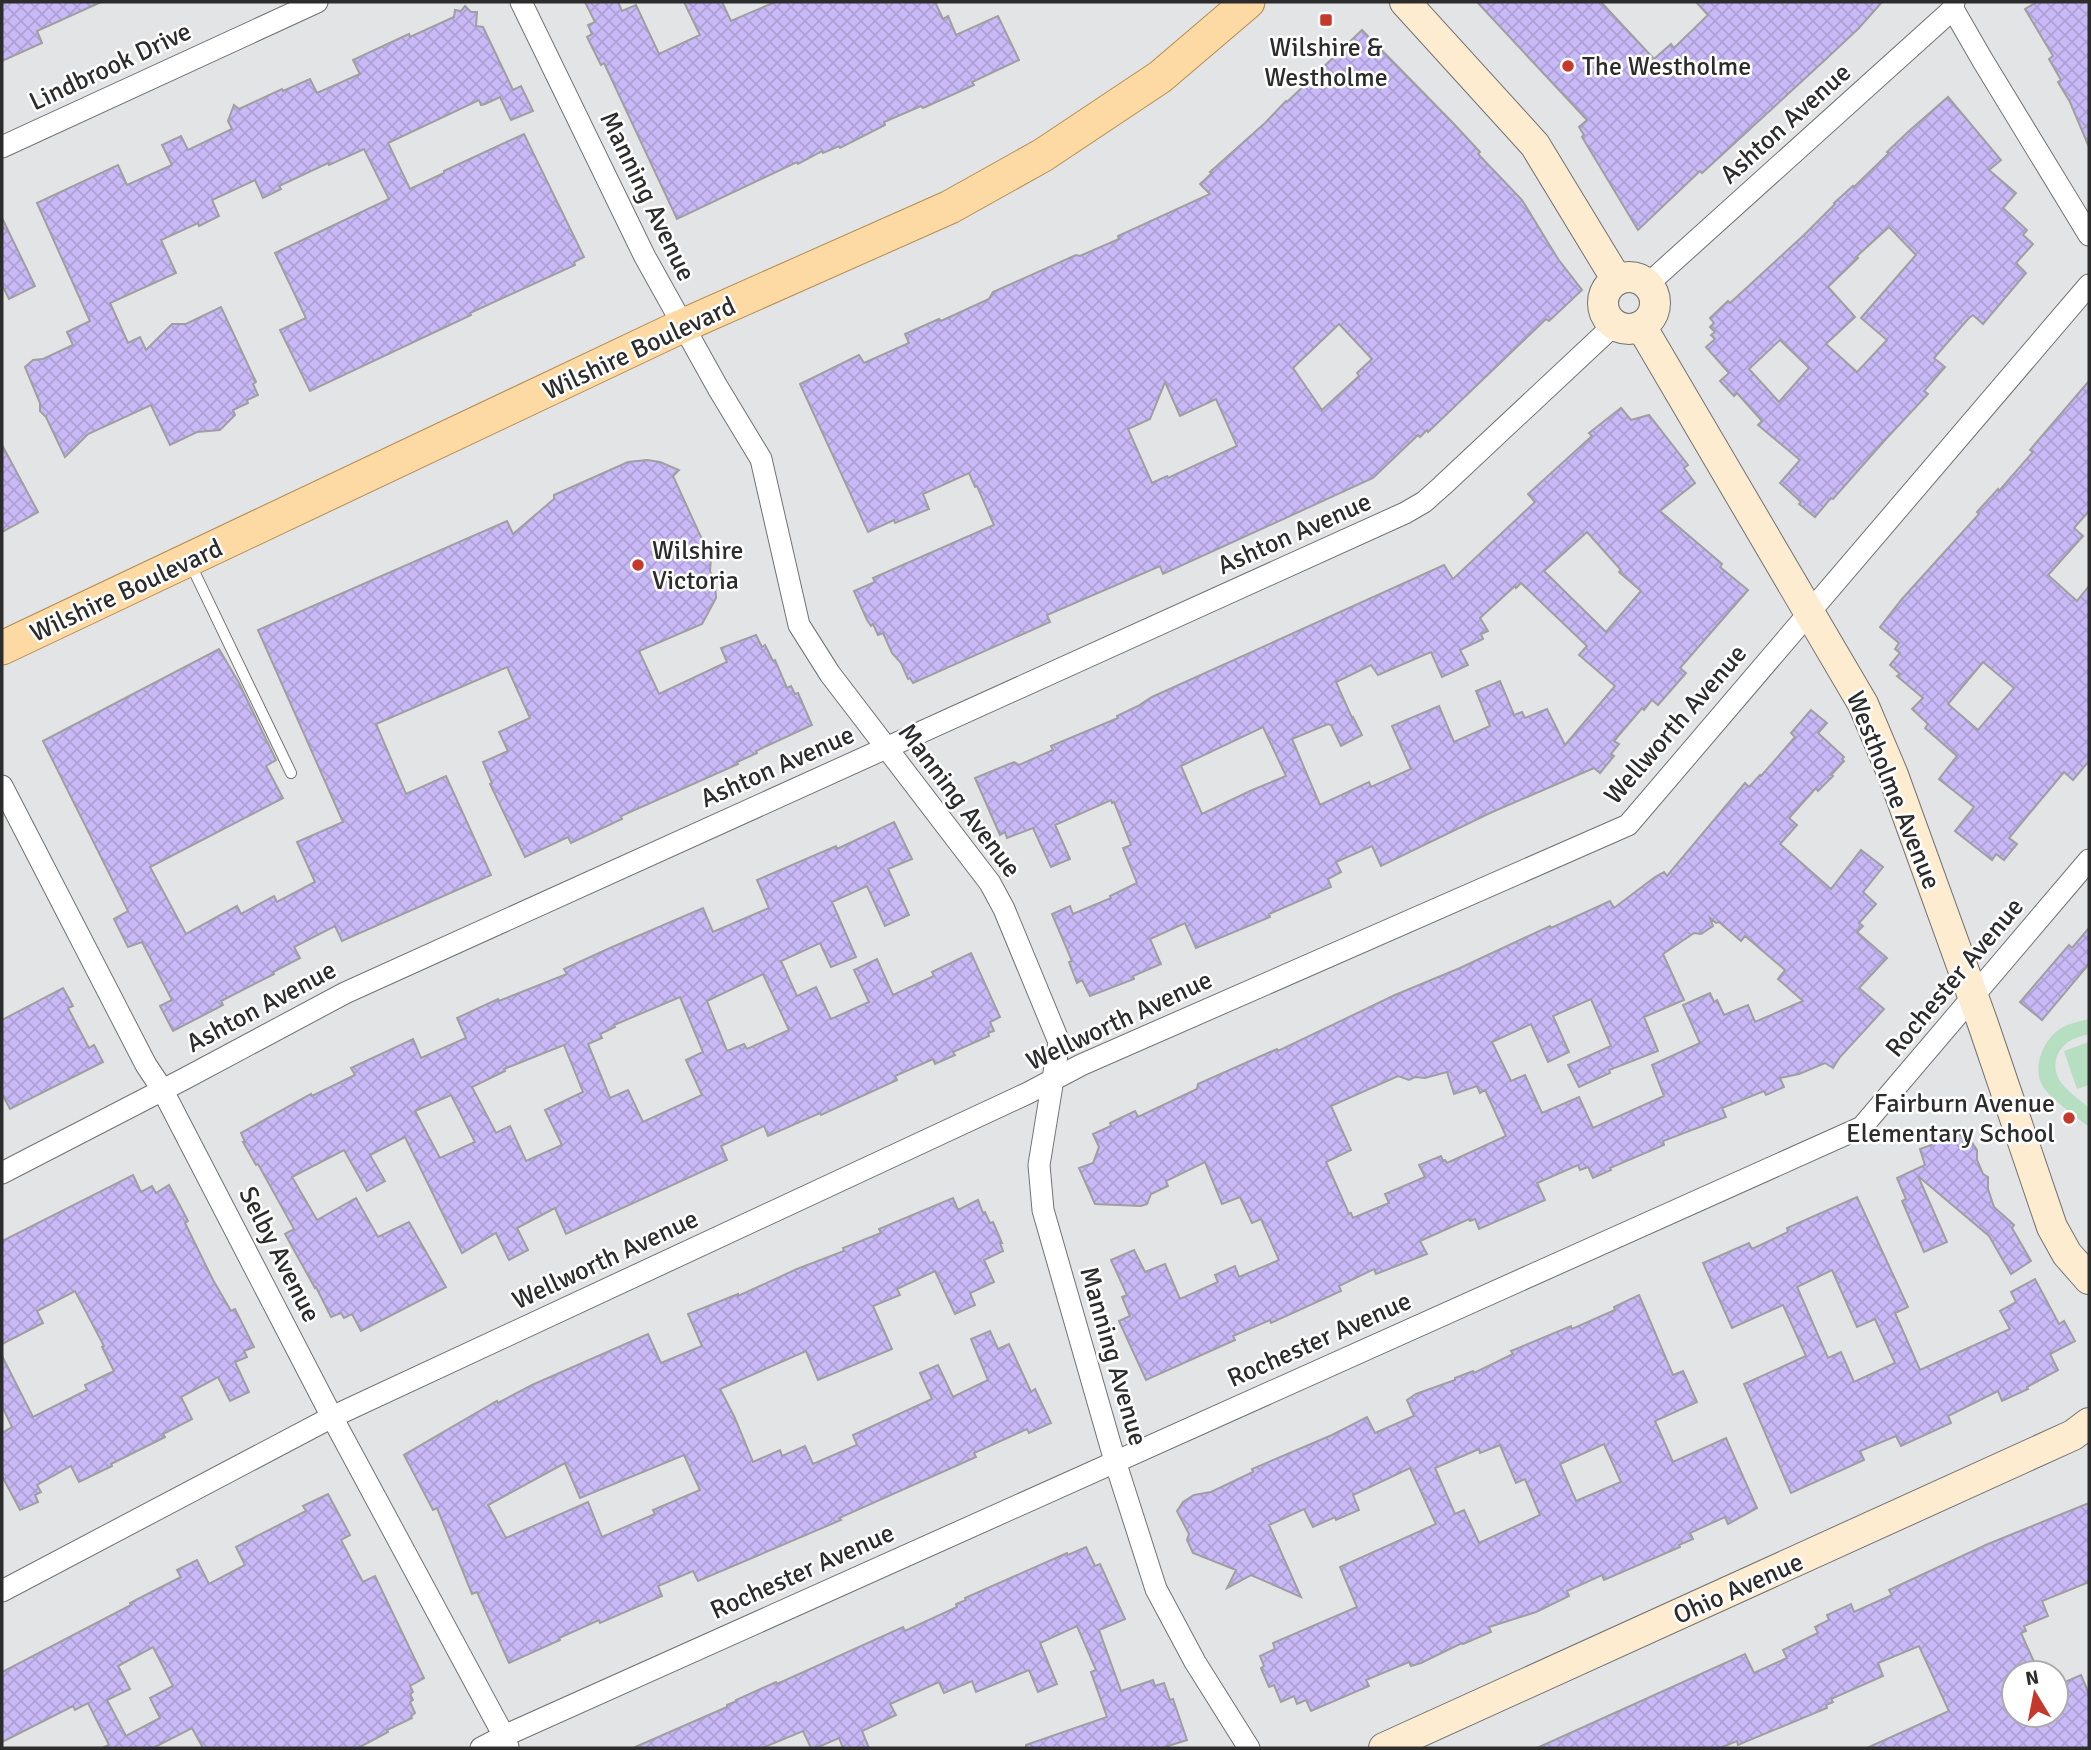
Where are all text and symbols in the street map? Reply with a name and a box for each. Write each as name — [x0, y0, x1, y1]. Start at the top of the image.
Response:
marker: Wilshire & Westholme — [1318, 12, 1334, 28]
street label: Lindbrook Drive — [24, 15, 196, 118]
place label: Wilshire & Westholme — [1264, 32, 1388, 94]
place label: The Westholme — [1582, 51, 1751, 83]
street label: Ashton Avenue — [1714, 57, 1858, 191]
marker: The Westholme — [1560, 58, 1576, 74]
street label: Manning Avenue — [592, 106, 702, 286]
street label: Wilshire Boulevard — [538, 290, 741, 408]
street label: Ashton Avenue — [1213, 486, 1376, 582]
street label: Wilshire Boulevard — [25, 532, 228, 650]
place label: Wilshire Victoria — [652, 535, 743, 597]
marker: Wilshire Victoria — [630, 557, 646, 573]
street label: Wellworth Avenue — [1598, 638, 1754, 811]
street label: Westholme Avenue — [1839, 687, 1947, 894]
street label: Manning Avenue — [891, 717, 1028, 884]
street label: Ashton Avenue — [696, 719, 859, 815]
street label: Rochester Avenue — [1879, 891, 2031, 1064]
street label: Ashton Avenue — [181, 954, 342, 1060]
street label: Wellworth Avenue — [1021, 964, 1217, 1078]
place label: Fairburn Avenue Elementary School — [1846, 1088, 2055, 1150]
marker: Fairburn Avenue Elementary School — [2061, 1110, 2077, 1126]
street label: Selby Avenue — [231, 1181, 327, 1328]
street label: Wellworth Avenue — [507, 1203, 703, 1317]
street label: Manning Avenue — [1072, 1263, 1154, 1449]
street label: Rochester Avenue — [1222, 1285, 1416, 1395]
street label: Rochester Avenue — [705, 1517, 899, 1627]
street label: Ohio Avenue — [1668, 1546, 1808, 1632]
north arrow — [2000, 1659, 2070, 1729]
text: N — [2024, 1665, 2041, 1691]

